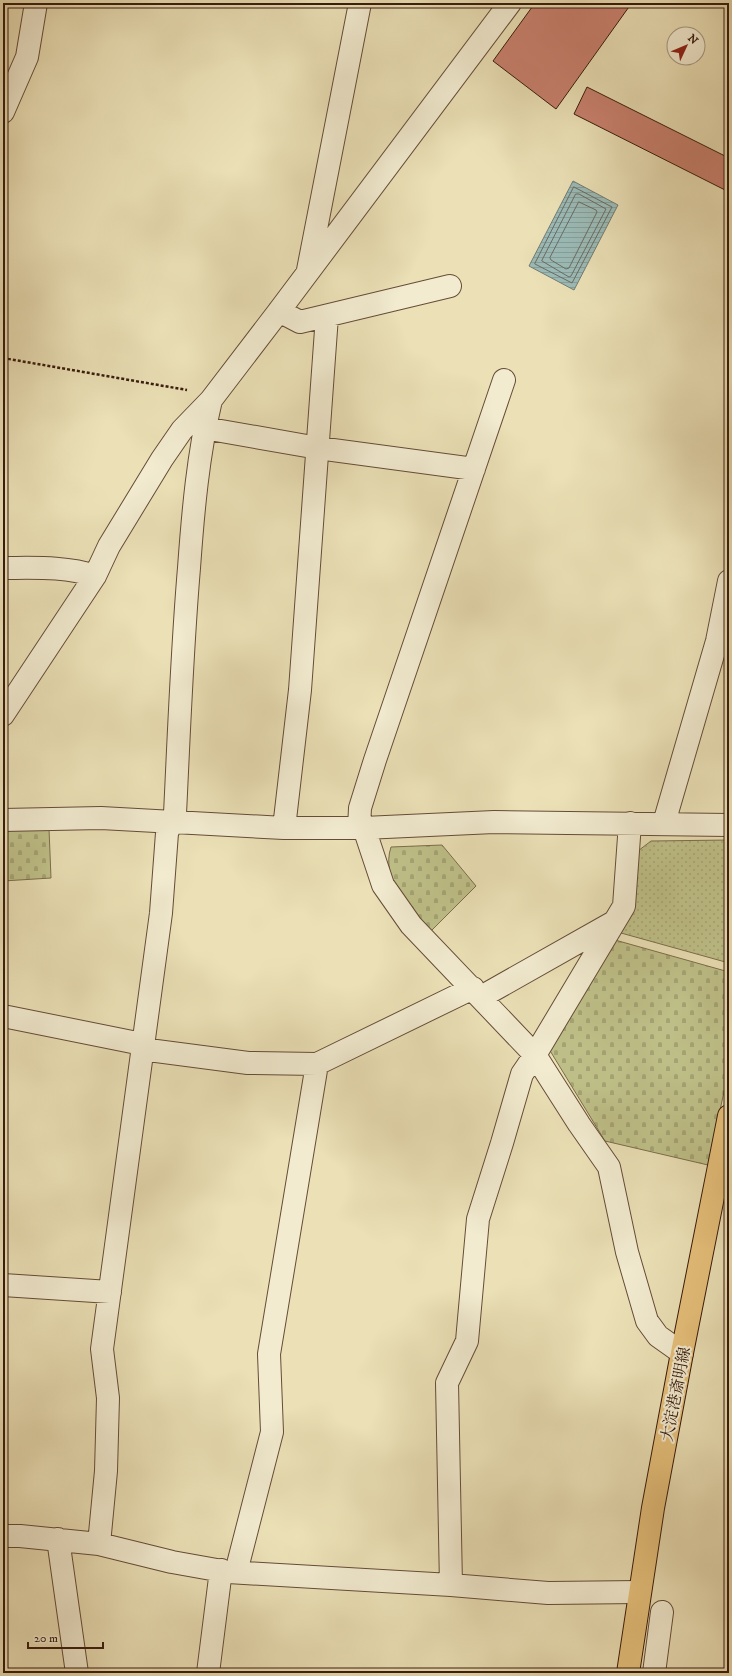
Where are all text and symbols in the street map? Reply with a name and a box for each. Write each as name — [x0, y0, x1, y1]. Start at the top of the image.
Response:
north arrow — [666, 26, 706, 66]
text: N — [684, 32, 701, 48]
street label: 大淀港斎明線 — [657, 1345, 695, 1443]
scale bar — [28, 1624, 103, 1650]
text: 20 m — [34, 1631, 58, 1646]

